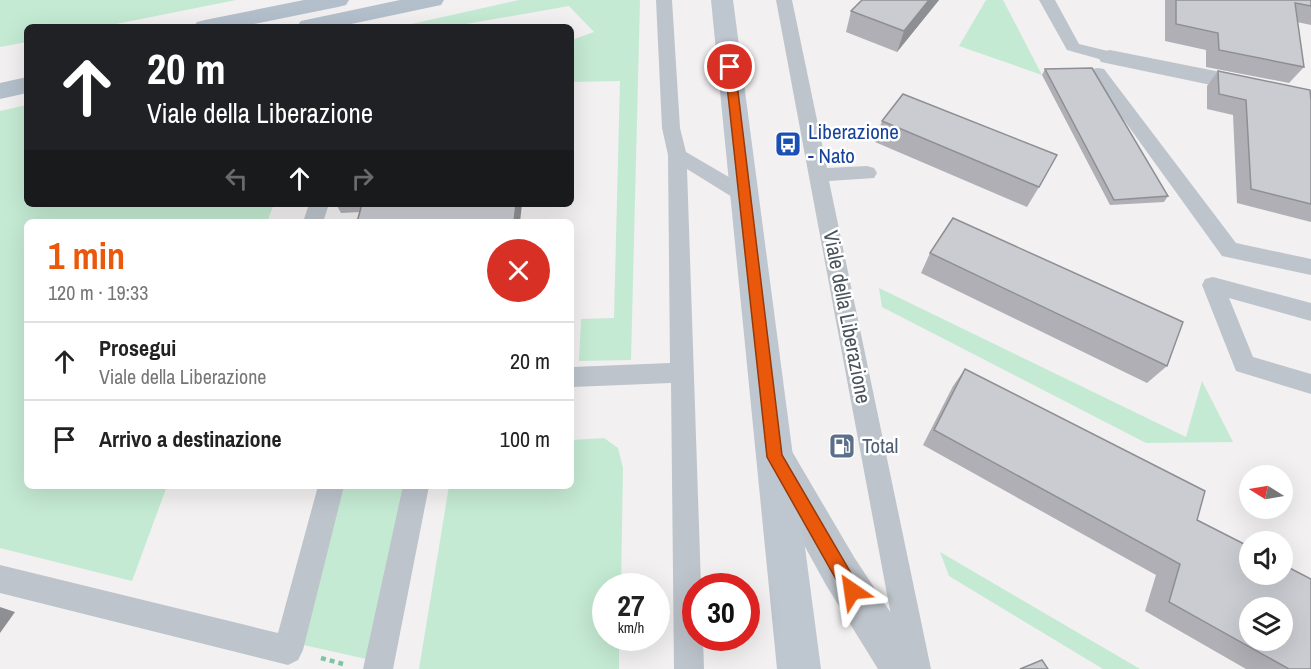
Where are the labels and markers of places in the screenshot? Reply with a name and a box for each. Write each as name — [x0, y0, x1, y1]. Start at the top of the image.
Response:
pin — [704, 41, 755, 92]
place label: Liberazione - Nato — [808, 117, 899, 170]
bus stop icon: Liberazione - Nato — [773, 129, 803, 159]
fuel station icon: Total — [827, 431, 857, 461]
place label: Total — [862, 431, 898, 460]

